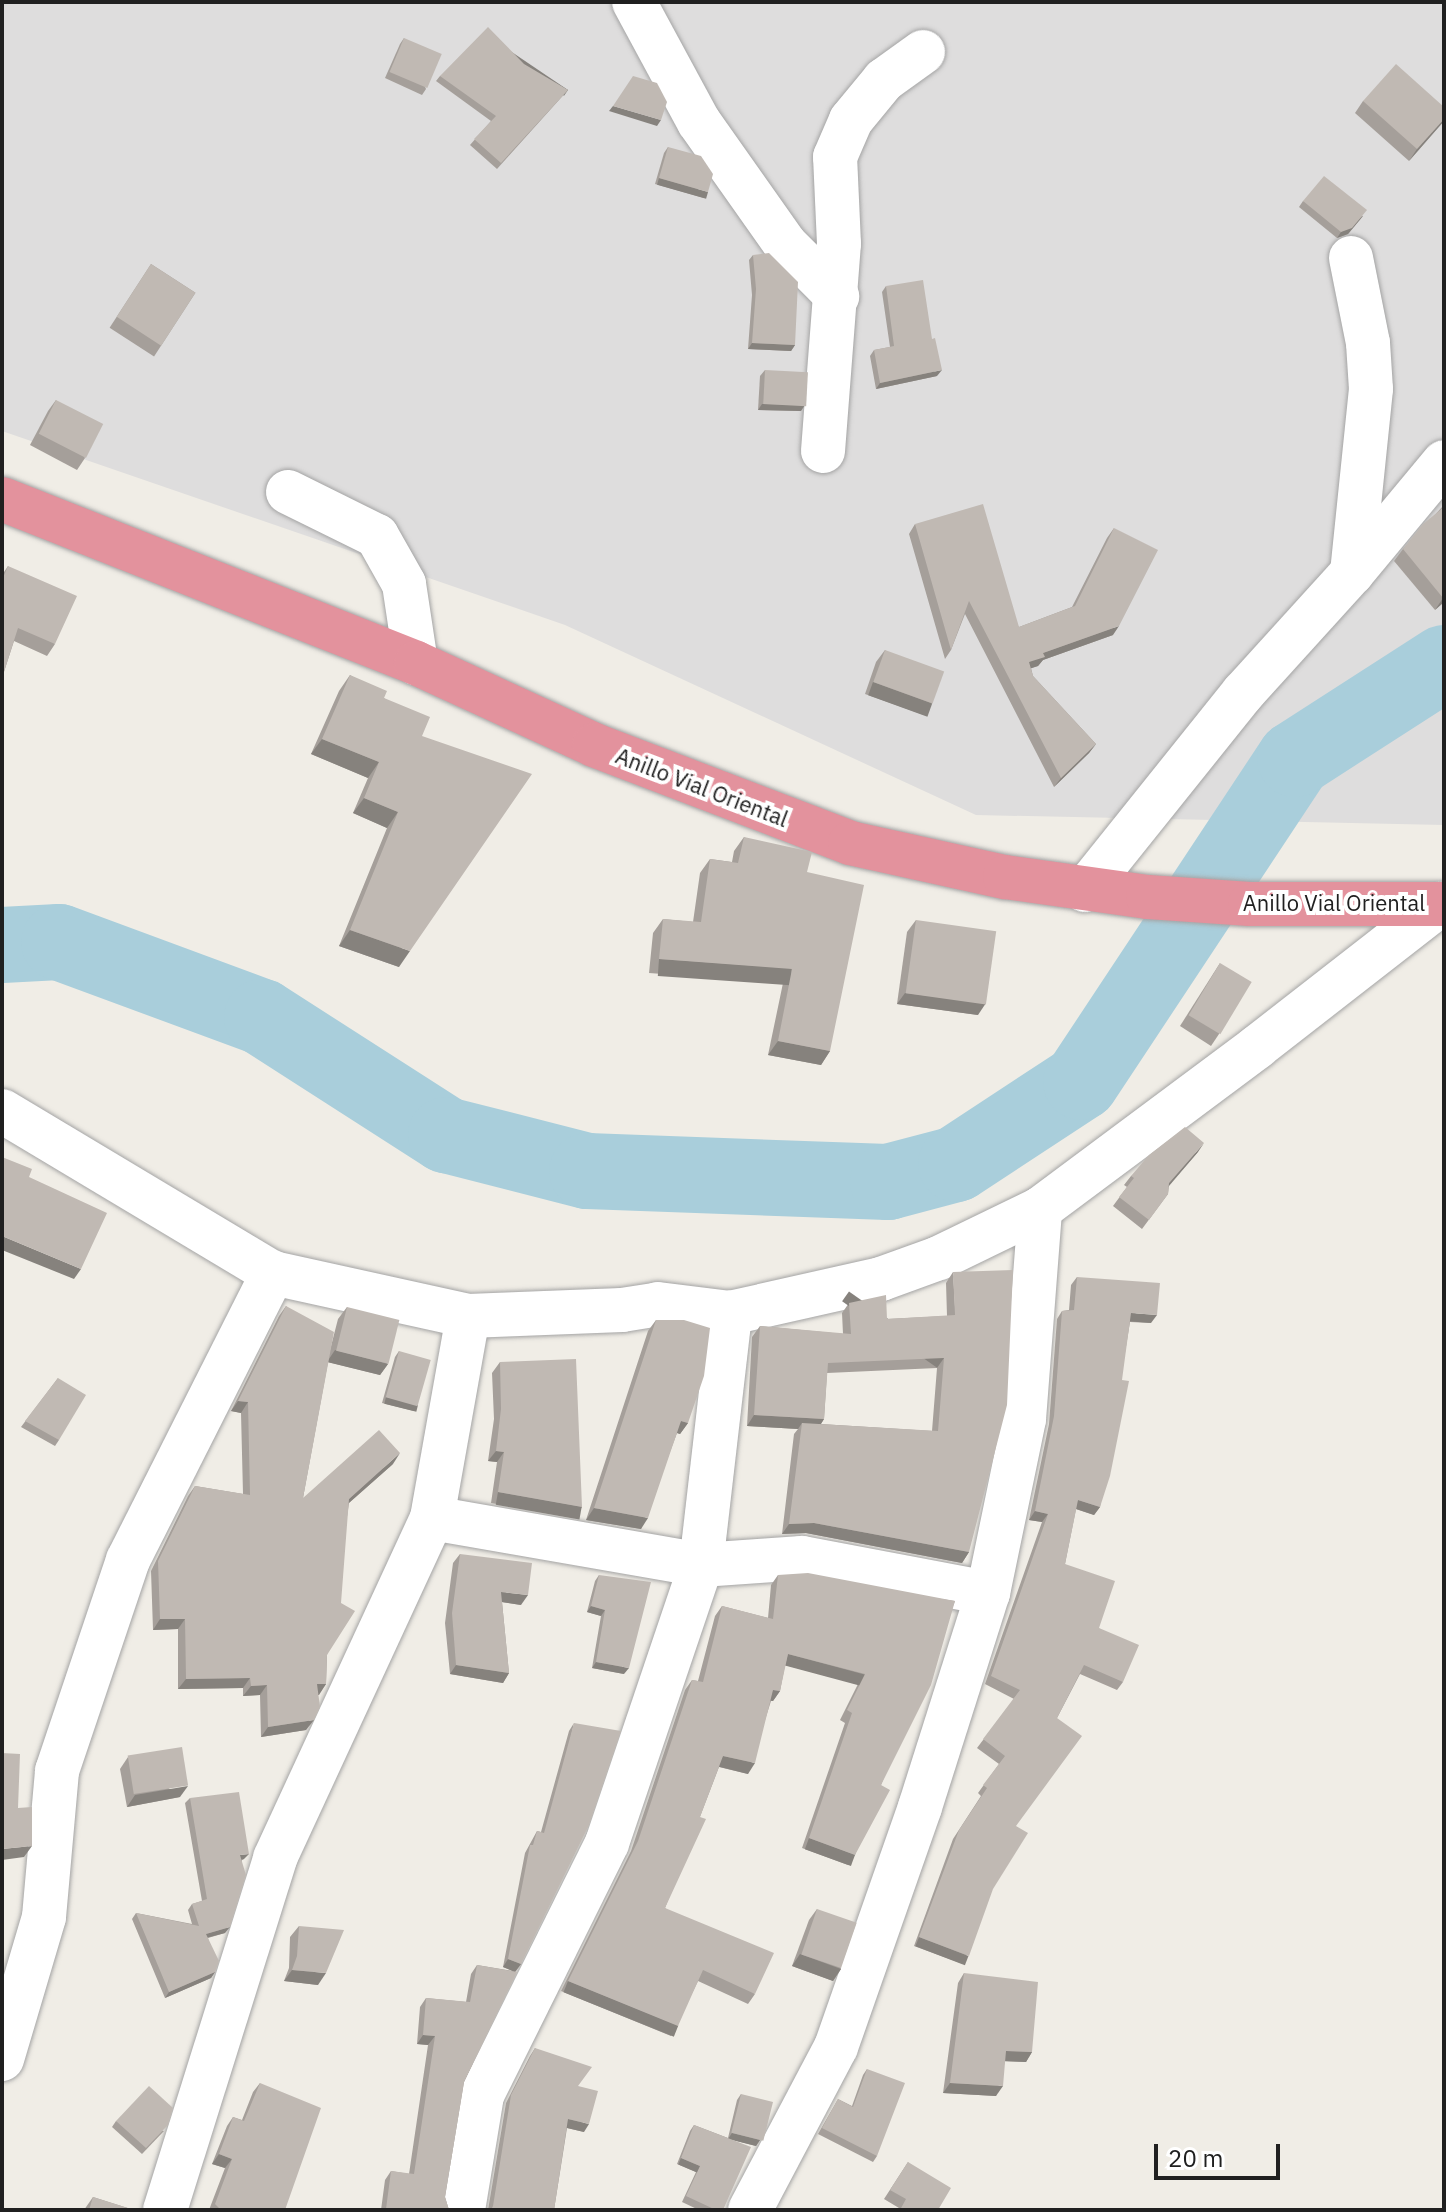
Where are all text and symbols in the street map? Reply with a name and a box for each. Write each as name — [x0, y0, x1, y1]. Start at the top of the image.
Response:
street label: Anillo Vial Oriental — [612, 742, 792, 832]
street label: Anillo Vial Oriental — [1243, 890, 1425, 916]
scale bar — [1158, 2128, 1284, 2178]
text: 20 m — [1168, 2142, 1223, 2174]

